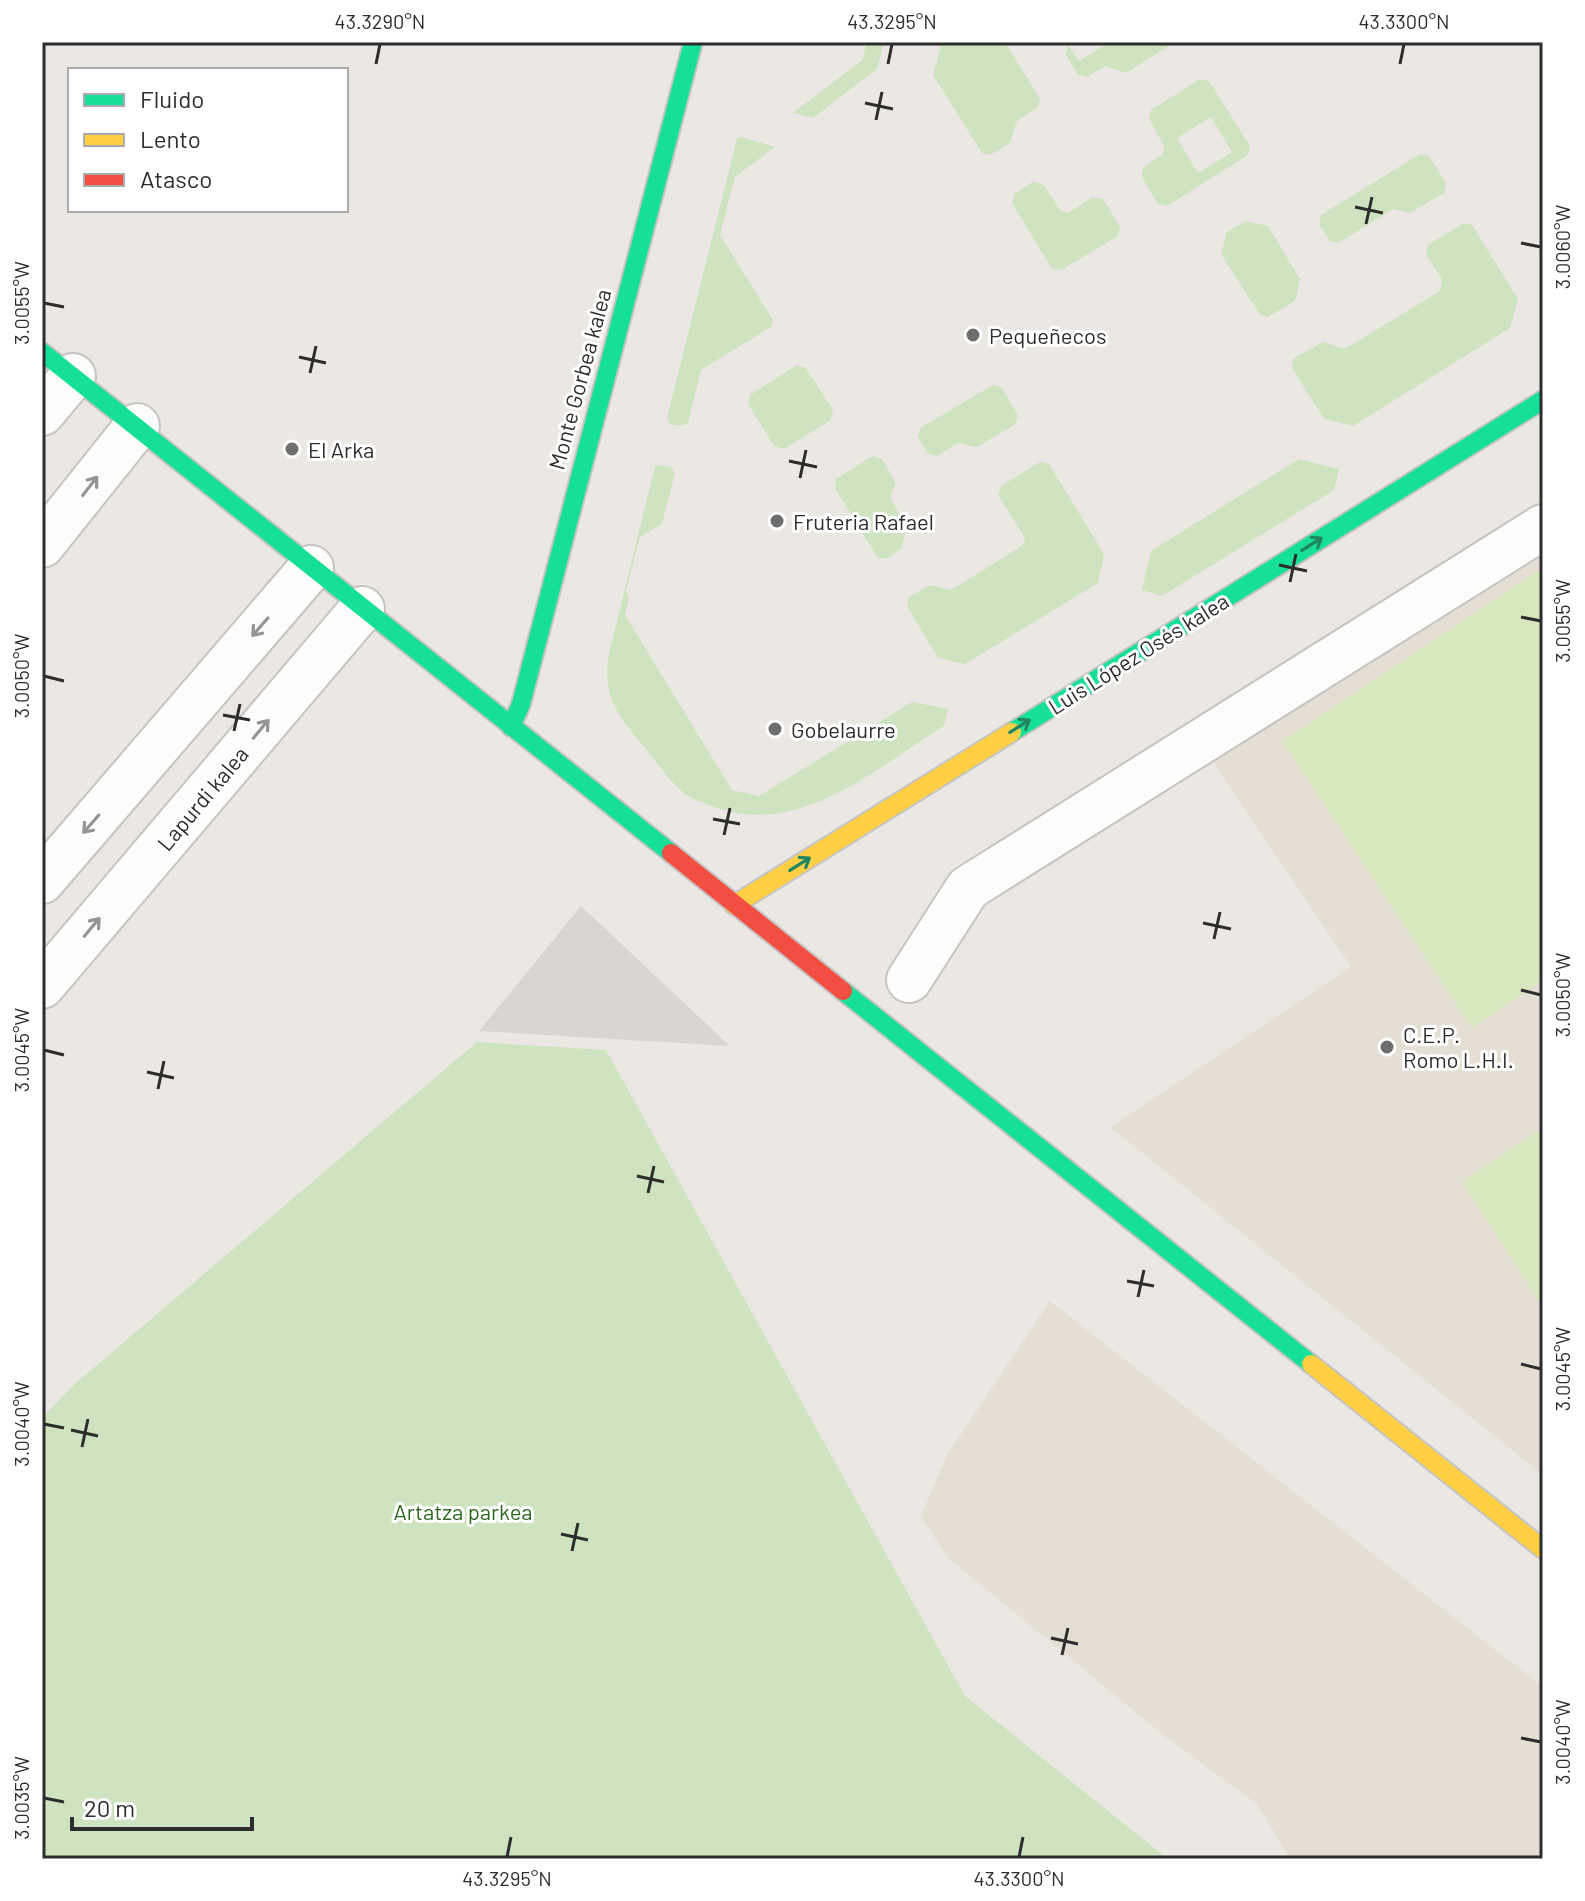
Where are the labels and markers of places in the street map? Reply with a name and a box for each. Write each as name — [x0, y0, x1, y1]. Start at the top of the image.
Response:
place label: Pequeñecos — [989, 322, 1107, 348]
marker: Pequeñecos — [964, 326, 982, 344]
place label: El Arka — [308, 436, 374, 462]
marker: El Arka — [283, 440, 301, 458]
place label: Fruteria Rafael — [793, 508, 934, 534]
marker: Fruteria Rafael — [768, 512, 786, 530]
place label: Gobelaurre — [791, 716, 896, 742]
marker: Gobelaurre — [766, 720, 784, 738]
place label: C.E.P. Romo L.H.I. — [1403, 1021, 1514, 1072]
marker: C.E.P. Romo L.H.I. — [1378, 1038, 1396, 1056]

